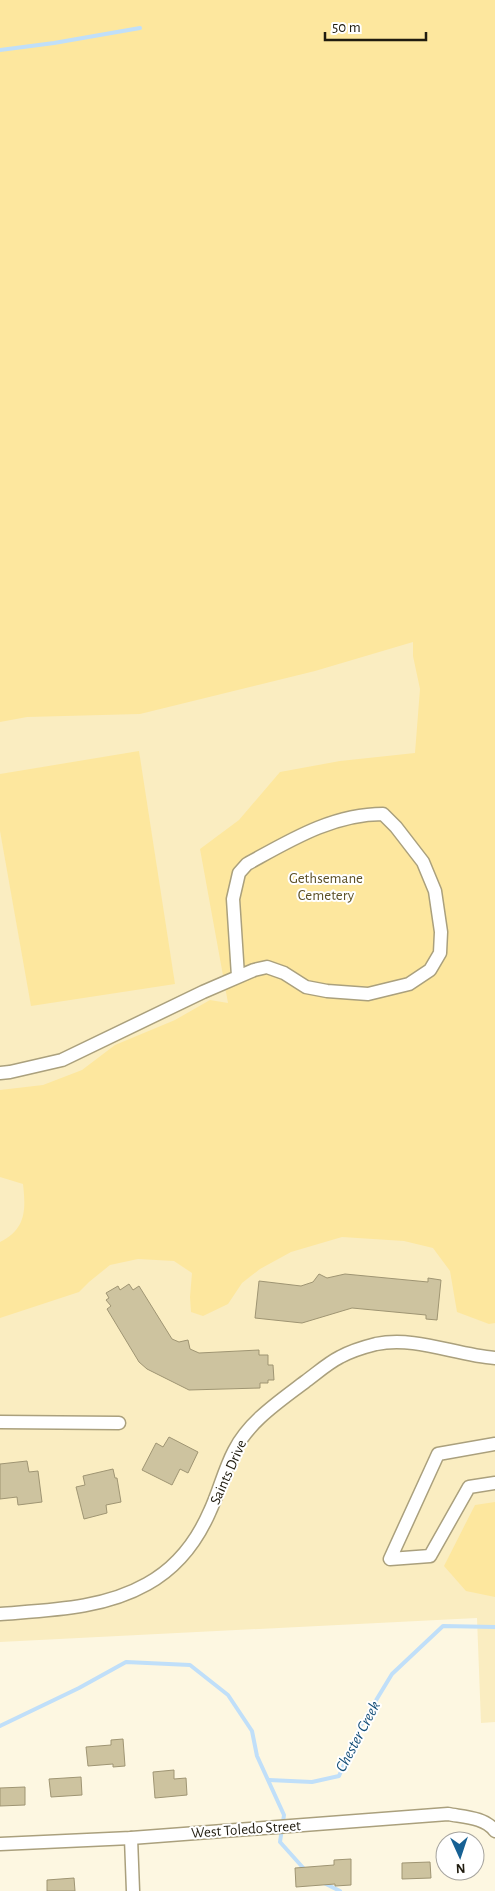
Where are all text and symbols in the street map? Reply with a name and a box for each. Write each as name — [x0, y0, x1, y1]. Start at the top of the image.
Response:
scale bar — [325, 10, 426, 42]
text: 50 m — [332, 20, 361, 35]
park label: Gethsemane Cemetery — [289, 871, 363, 903]
street label: Saints Drive — [208, 1438, 249, 1507]
water label: Chester Creek — [333, 1698, 383, 1775]
street label: West Toledo Street — [191, 1818, 301, 1841]
north arrow — [435, 1831, 485, 1881]
text: N — [455, 1861, 466, 1875]

